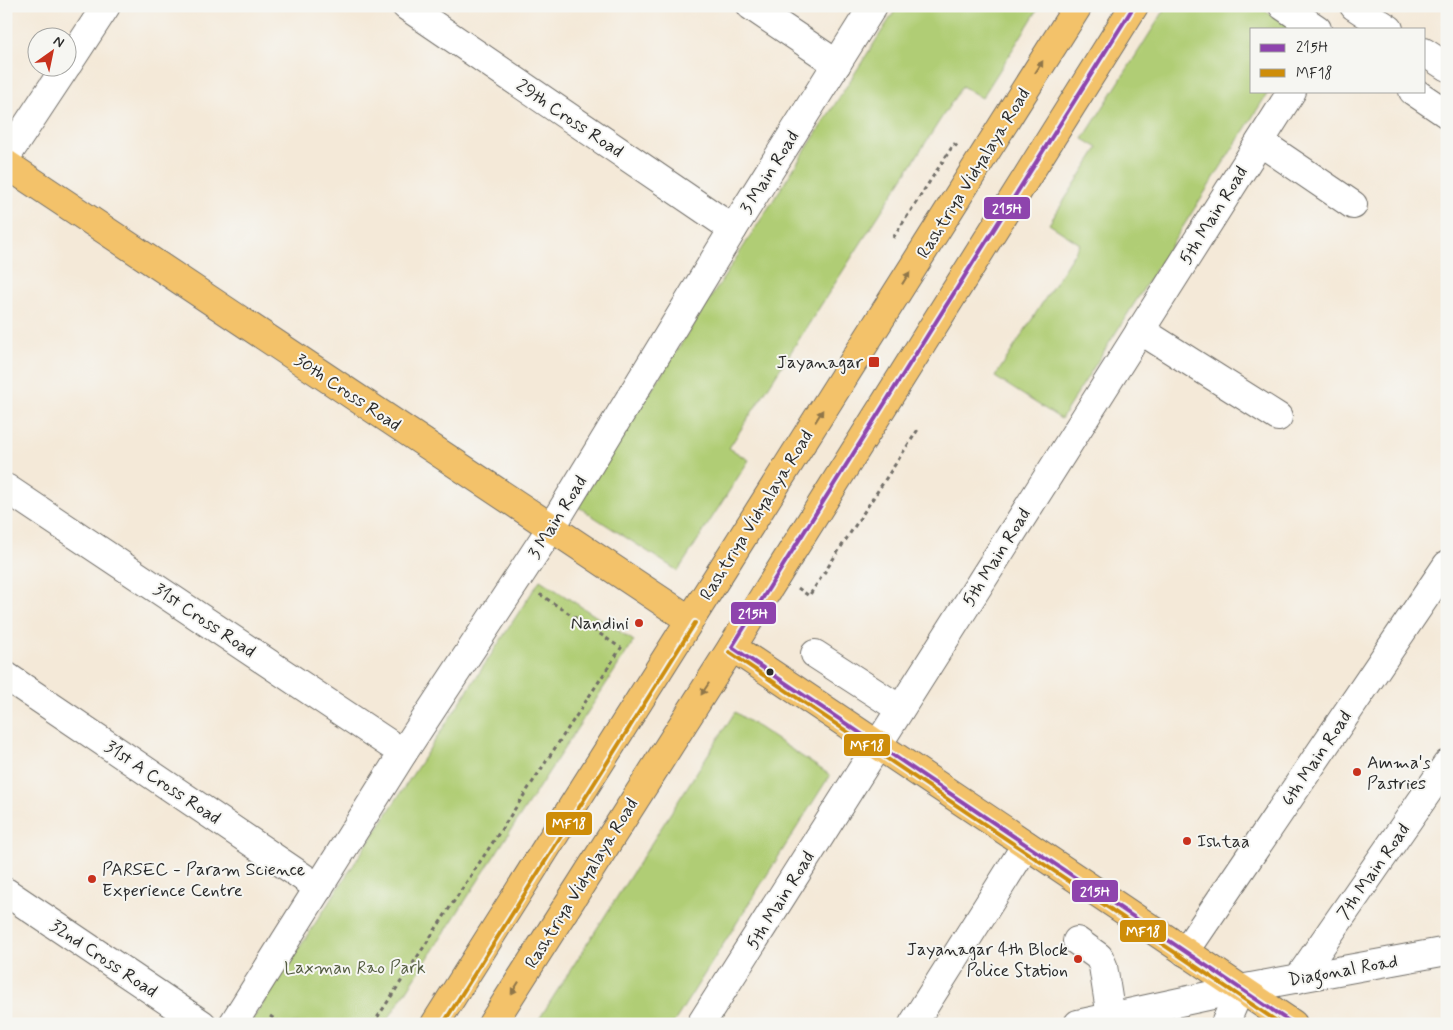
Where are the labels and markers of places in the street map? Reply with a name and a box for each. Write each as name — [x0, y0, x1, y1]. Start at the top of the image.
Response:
place label: Jayanagar — [777, 351, 864, 375]
marker: Jayanagar — [867, 355, 881, 369]
place label: Nandini — [571, 612, 629, 636]
marker: Nandini — [633, 617, 645, 629]
unlabelled marker — [765, 667, 775, 677]
place label: Amma's Pastries — [1367, 751, 1431, 796]
marker: Amma's Pastries — [1351, 766, 1363, 778]
place label: Ishtaa — [1197, 830, 1250, 854]
marker: Ishtaa — [1181, 835, 1193, 847]
place label: PARSEC - Param Science Experience Centre — [102, 858, 305, 903]
marker: PARSEC - Param Science Experience Centre — [86, 873, 98, 885]
place label: Jayanagar 4th Block Police Station — [906, 938, 1068, 983]
marker: Jayanagar 4th Block Police Station — [1072, 953, 1084, 965]

